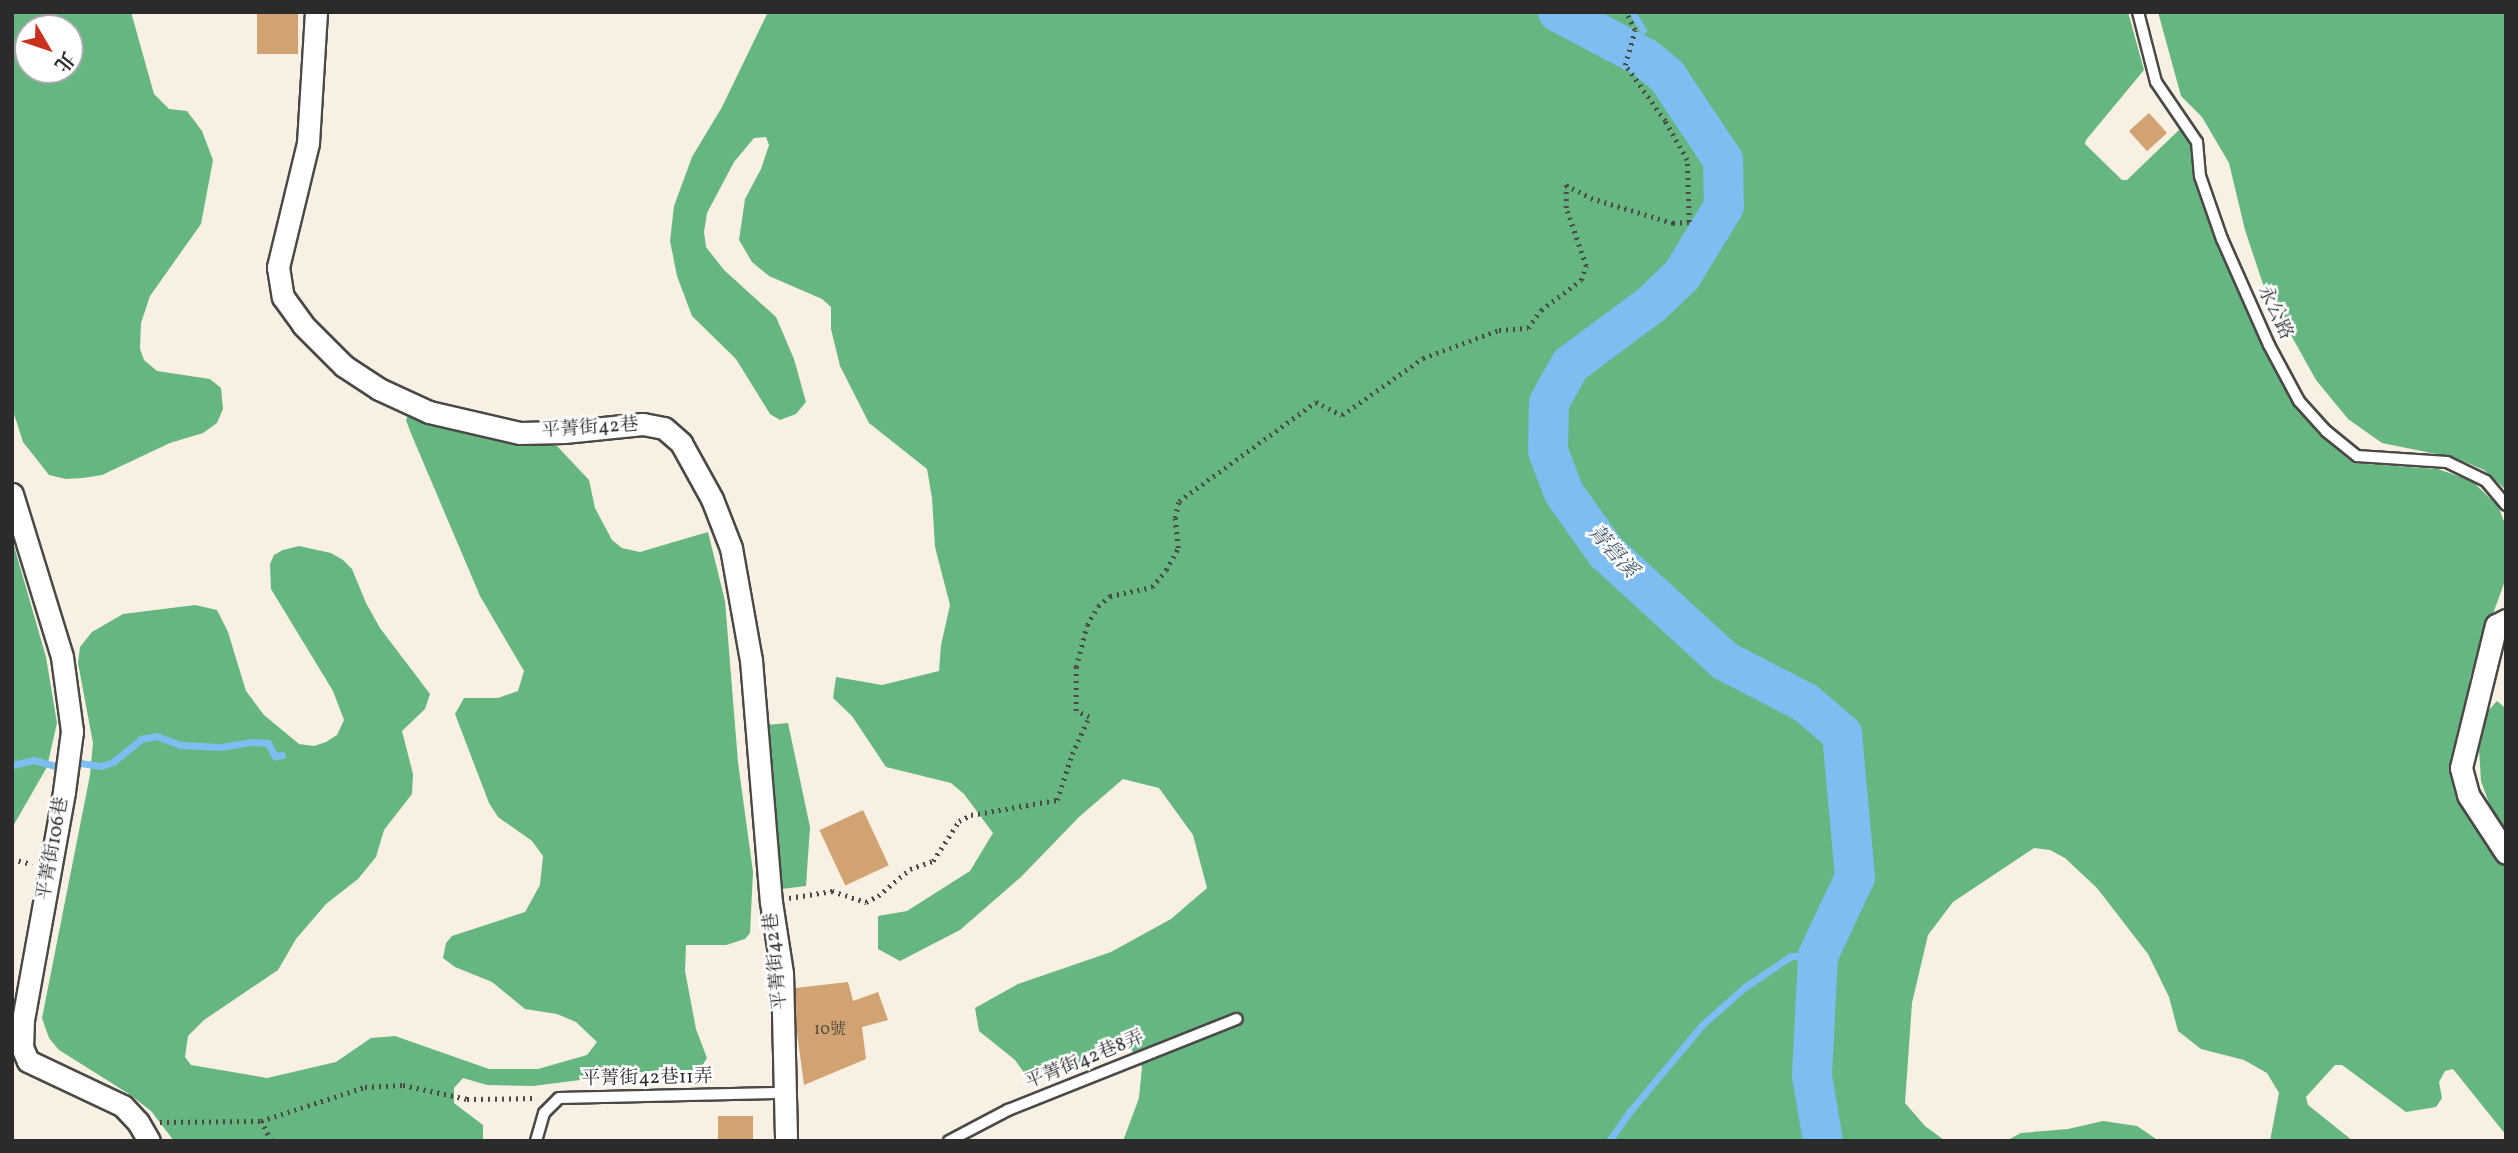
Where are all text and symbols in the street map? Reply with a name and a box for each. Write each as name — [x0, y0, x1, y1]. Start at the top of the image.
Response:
north arrow — [14, 14, 84, 84]
text: 北 — [48, 45, 80, 77]
street label: 永公路 — [2252, 282, 2296, 344]
street label: 平菁街42巷 — [541, 414, 639, 444]
water label: 菁礐溪 — [1582, 520, 1642, 584]
street label: 平菁街106巷 — [34, 795, 74, 903]
street label: 平菁街42巷 — [761, 911, 793, 1011]
house number: 10號 — [814, 1020, 846, 1040]
street label: 平菁街42巷8弄 — [1022, 1027, 1148, 1095]
street label: 平菁街42巷11弄 — [581, 1066, 713, 1092]

